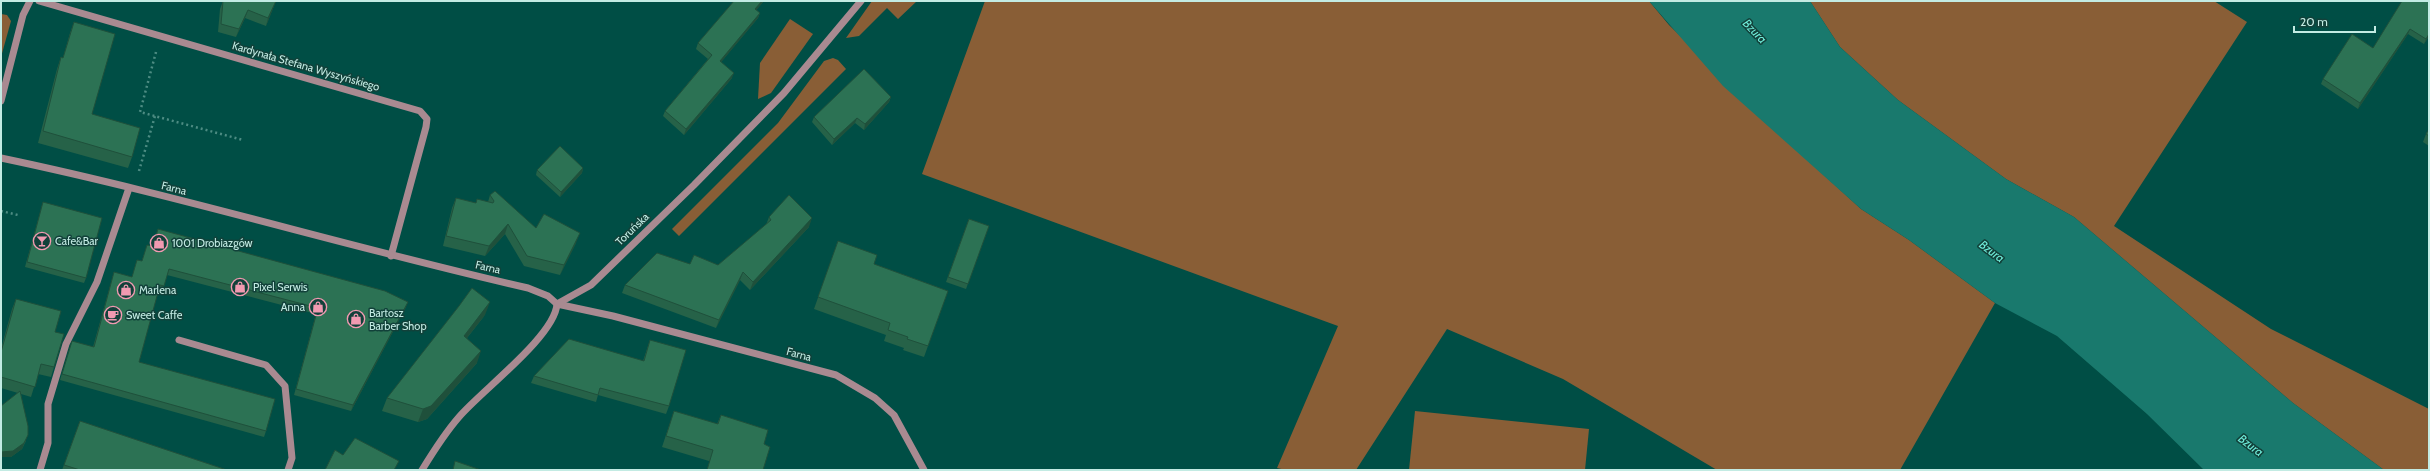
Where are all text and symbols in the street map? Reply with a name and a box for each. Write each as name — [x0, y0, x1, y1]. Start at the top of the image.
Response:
scale bar — [2294, 8, 2375, 34]
text: 20 m — [2300, 14, 2328, 29]
water label: Bzura — [1740, 16, 1770, 46]
street label: Kardynała Stefana Wyszyńskiego — [231, 38, 381, 94]
street label: Farna — [160, 178, 189, 198]
street label: Toruńska — [612, 209, 652, 248]
bar icon: Cafe&Bar — [32, 231, 52, 251]
shop icon: 1001 Drobiazgów — [149, 233, 169, 253]
place label: Cafe&Bar — [55, 234, 99, 248]
place label: 1001 Drobiazgów — [172, 236, 253, 250]
water label: Bzura — [1976, 237, 2008, 265]
street label: Farna — [474, 257, 503, 277]
shop icon: Pixel Serwis — [230, 277, 250, 297]
shop icon: Marlena — [116, 280, 136, 300]
place label: Pixel Serwis — [253, 280, 308, 294]
place label: Marlena — [139, 283, 177, 297]
shop icon: Anna — [308, 297, 328, 317]
place label: Anna — [281, 300, 306, 314]
cafe icon: Sweet Caffe — [103, 305, 123, 325]
place label: Bartosz Barber Shop — [369, 306, 427, 333]
place label: Sweet Caffe — [126, 308, 183, 322]
shop icon: Bartosz Barber Shop — [346, 309, 366, 329]
street label: Farna — [785, 344, 814, 364]
water label: Bzura — [2235, 431, 2267, 459]

